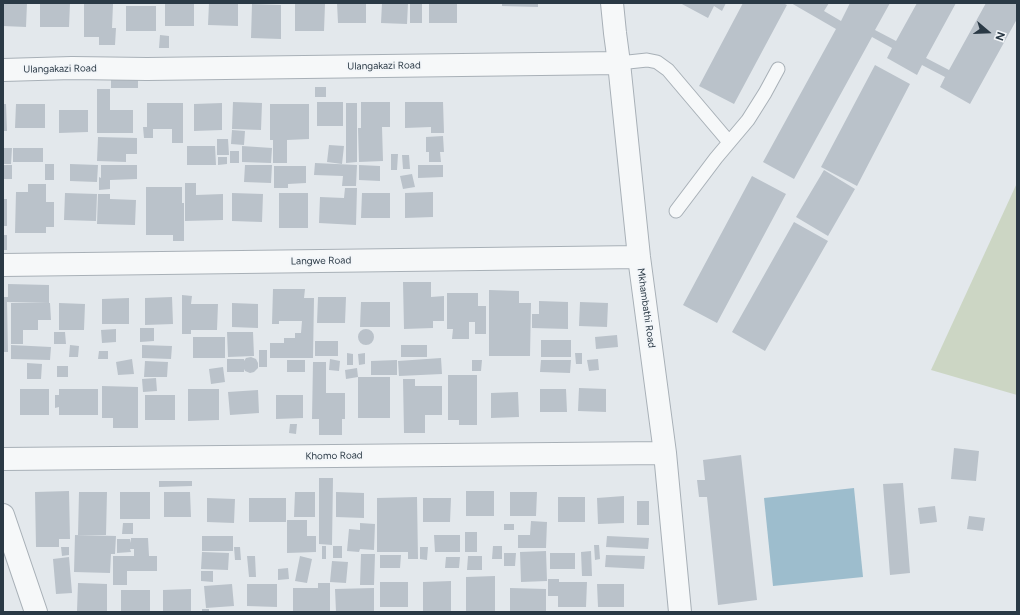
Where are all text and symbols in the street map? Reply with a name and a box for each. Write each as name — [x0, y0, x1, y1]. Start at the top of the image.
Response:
north arrow — [968, 12, 1008, 52]
text: N — [992, 30, 1007, 42]
street label: Ulangakazi Road — [347, 59, 421, 73]
street label: Ulangakazi Road — [23, 62, 97, 76]
street label: Langwe Road — [291, 254, 351, 268]
street label: Mkhambathi Road — [634, 267, 658, 349]
street label: Khomo Road — [305, 450, 363, 462]

